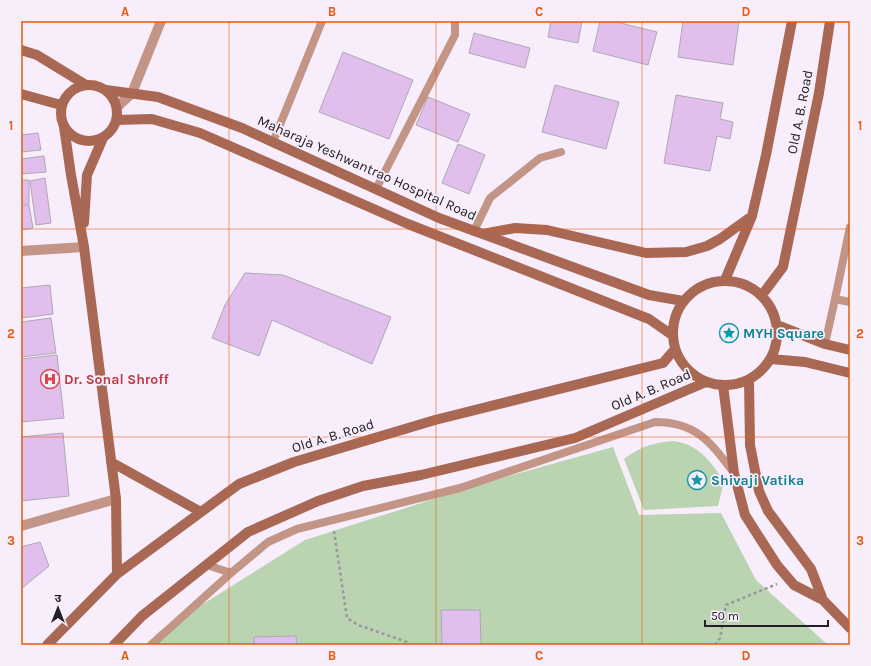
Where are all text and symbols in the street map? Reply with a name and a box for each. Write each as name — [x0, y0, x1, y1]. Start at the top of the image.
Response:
text: A — [121, 4, 129, 19]
text: B — [328, 4, 336, 19]
text: C — [535, 4, 543, 19]
text: D — [742, 4, 751, 19]
street label: Old A. B. Road — [784, 69, 816, 155]
street label: Maharaja Yeshwantrao Hospital Road — [255, 112, 479, 224]
text: 1 — [9, 118, 13, 133]
text: 1 — [858, 118, 862, 133]
place icon: MYH Square — [718, 322, 740, 344]
place label: MYH Square — [743, 325, 824, 342]
text: 2 — [7, 326, 15, 341]
text: 2 — [856, 326, 864, 341]
street label: Old A. B. Road — [608, 366, 694, 414]
hospital icon: Dr. Sonal Shroff — [39, 368, 61, 390]
place label: Dr. Sonal Shroff — [64, 371, 169, 388]
street label: Old A. B. Road — [290, 415, 376, 457]
place icon: Shivaji Vatika — [686, 469, 708, 491]
place label: Shivaji Vatika — [711, 472, 804, 489]
text: 3 — [7, 533, 15, 548]
text: 3 — [856, 533, 864, 548]
north arrow — [38, 588, 78, 628]
text: उ — [55, 592, 62, 605]
scale bar — [705, 602, 828, 628]
text: 50 m — [711, 609, 739, 623]
text: A — [121, 648, 129, 663]
text: B — [328, 648, 336, 663]
text: C — [535, 648, 543, 663]
text: D — [742, 648, 751, 663]

